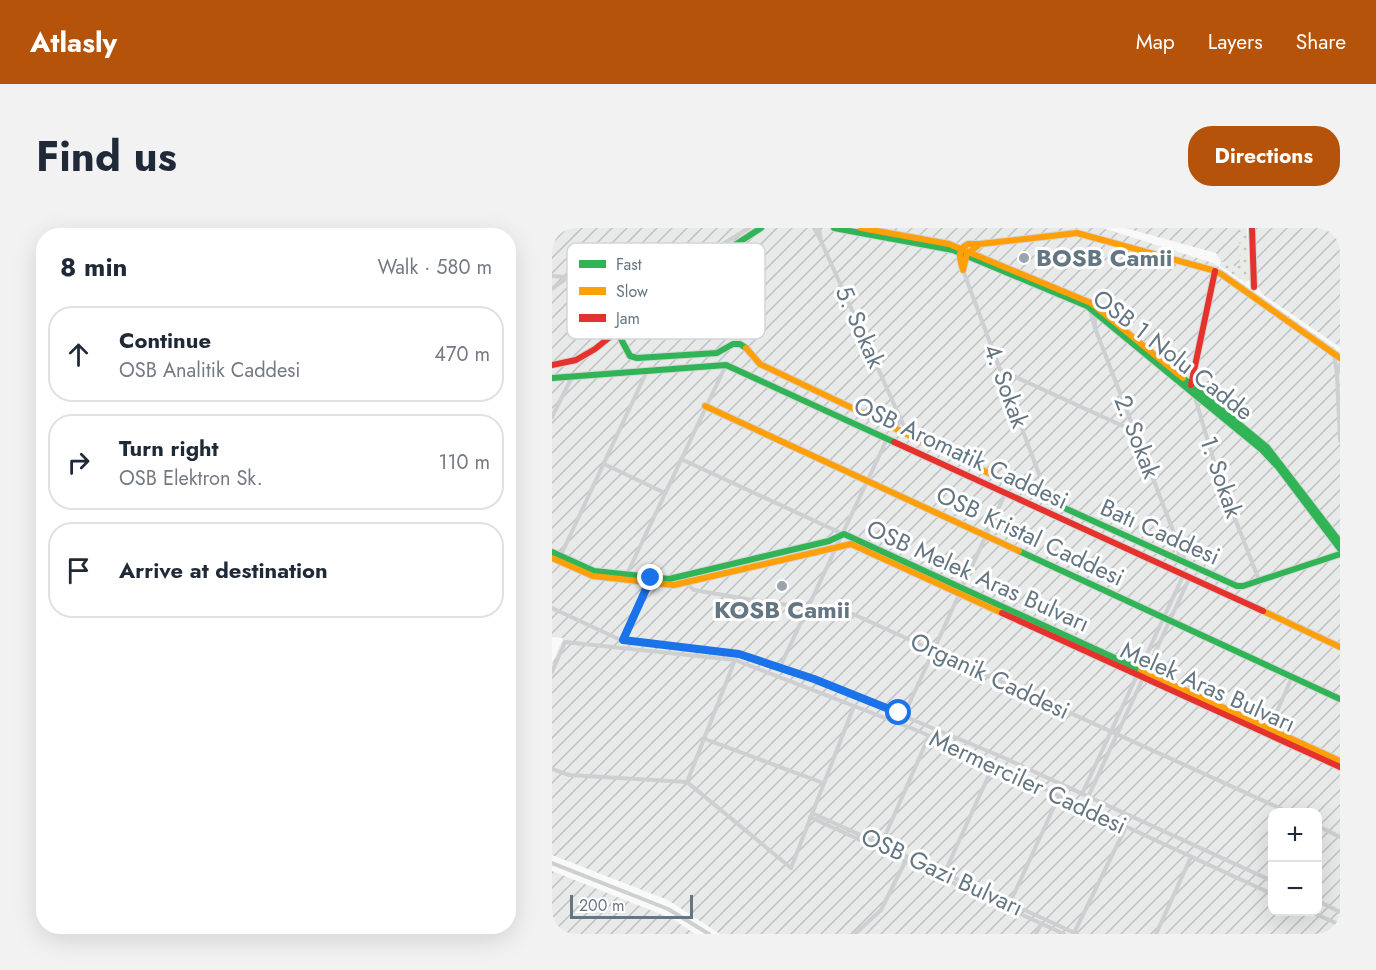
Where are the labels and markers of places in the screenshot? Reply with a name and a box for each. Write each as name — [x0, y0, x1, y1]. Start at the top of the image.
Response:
place label: BOSB Camii — [1036, 240, 1172, 275]
marker: BOSB Camii — [1017, 251, 1031, 265]
marker: KOSB Camii — [775, 579, 789, 593]
place label: KOSB Camii — [714, 592, 850, 627]

